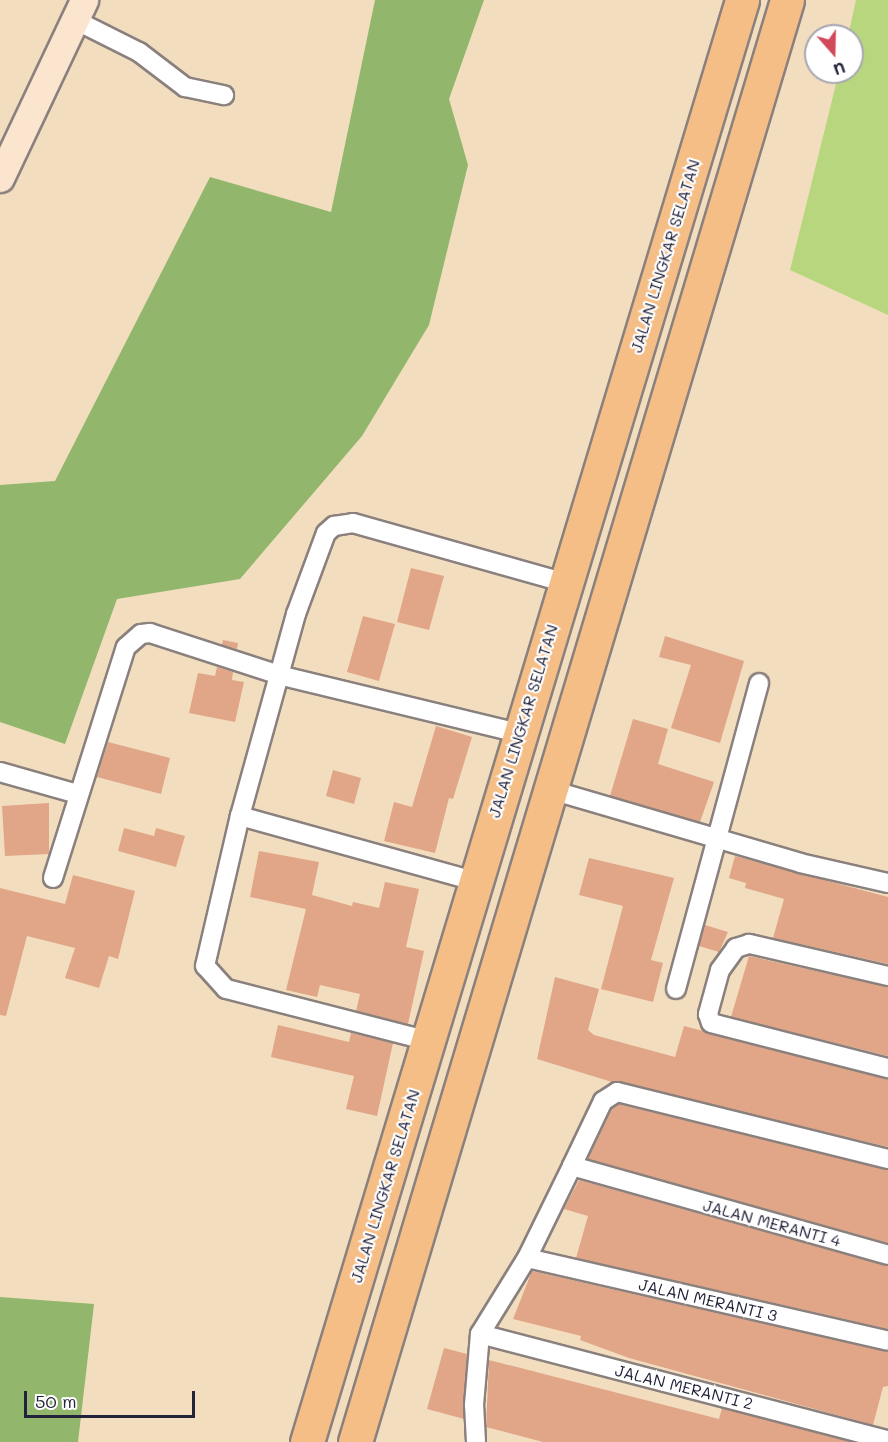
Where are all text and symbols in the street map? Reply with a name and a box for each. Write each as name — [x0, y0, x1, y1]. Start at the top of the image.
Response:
north arrow — [804, 24, 864, 84]
text: U — [831, 58, 849, 81]
street label: JALAN LINGKAR SELATAN — [626, 157, 704, 355]
street label: JALAN LINGKAR SELATAN — [484, 622, 562, 820]
street label: JALAN LINGKAR SELATAN — [346, 1087, 424, 1285]
street label: JALAN MERANTI 4 — [701, 1195, 843, 1251]
street label: JALAN MERANTI 3 — [637, 1275, 779, 1325]
street label: JALAN MERANTI 2 — [613, 1361, 755, 1413]
scale bar — [27, 1379, 198, 1417]
text: 50 m — [35, 1389, 77, 1413]

